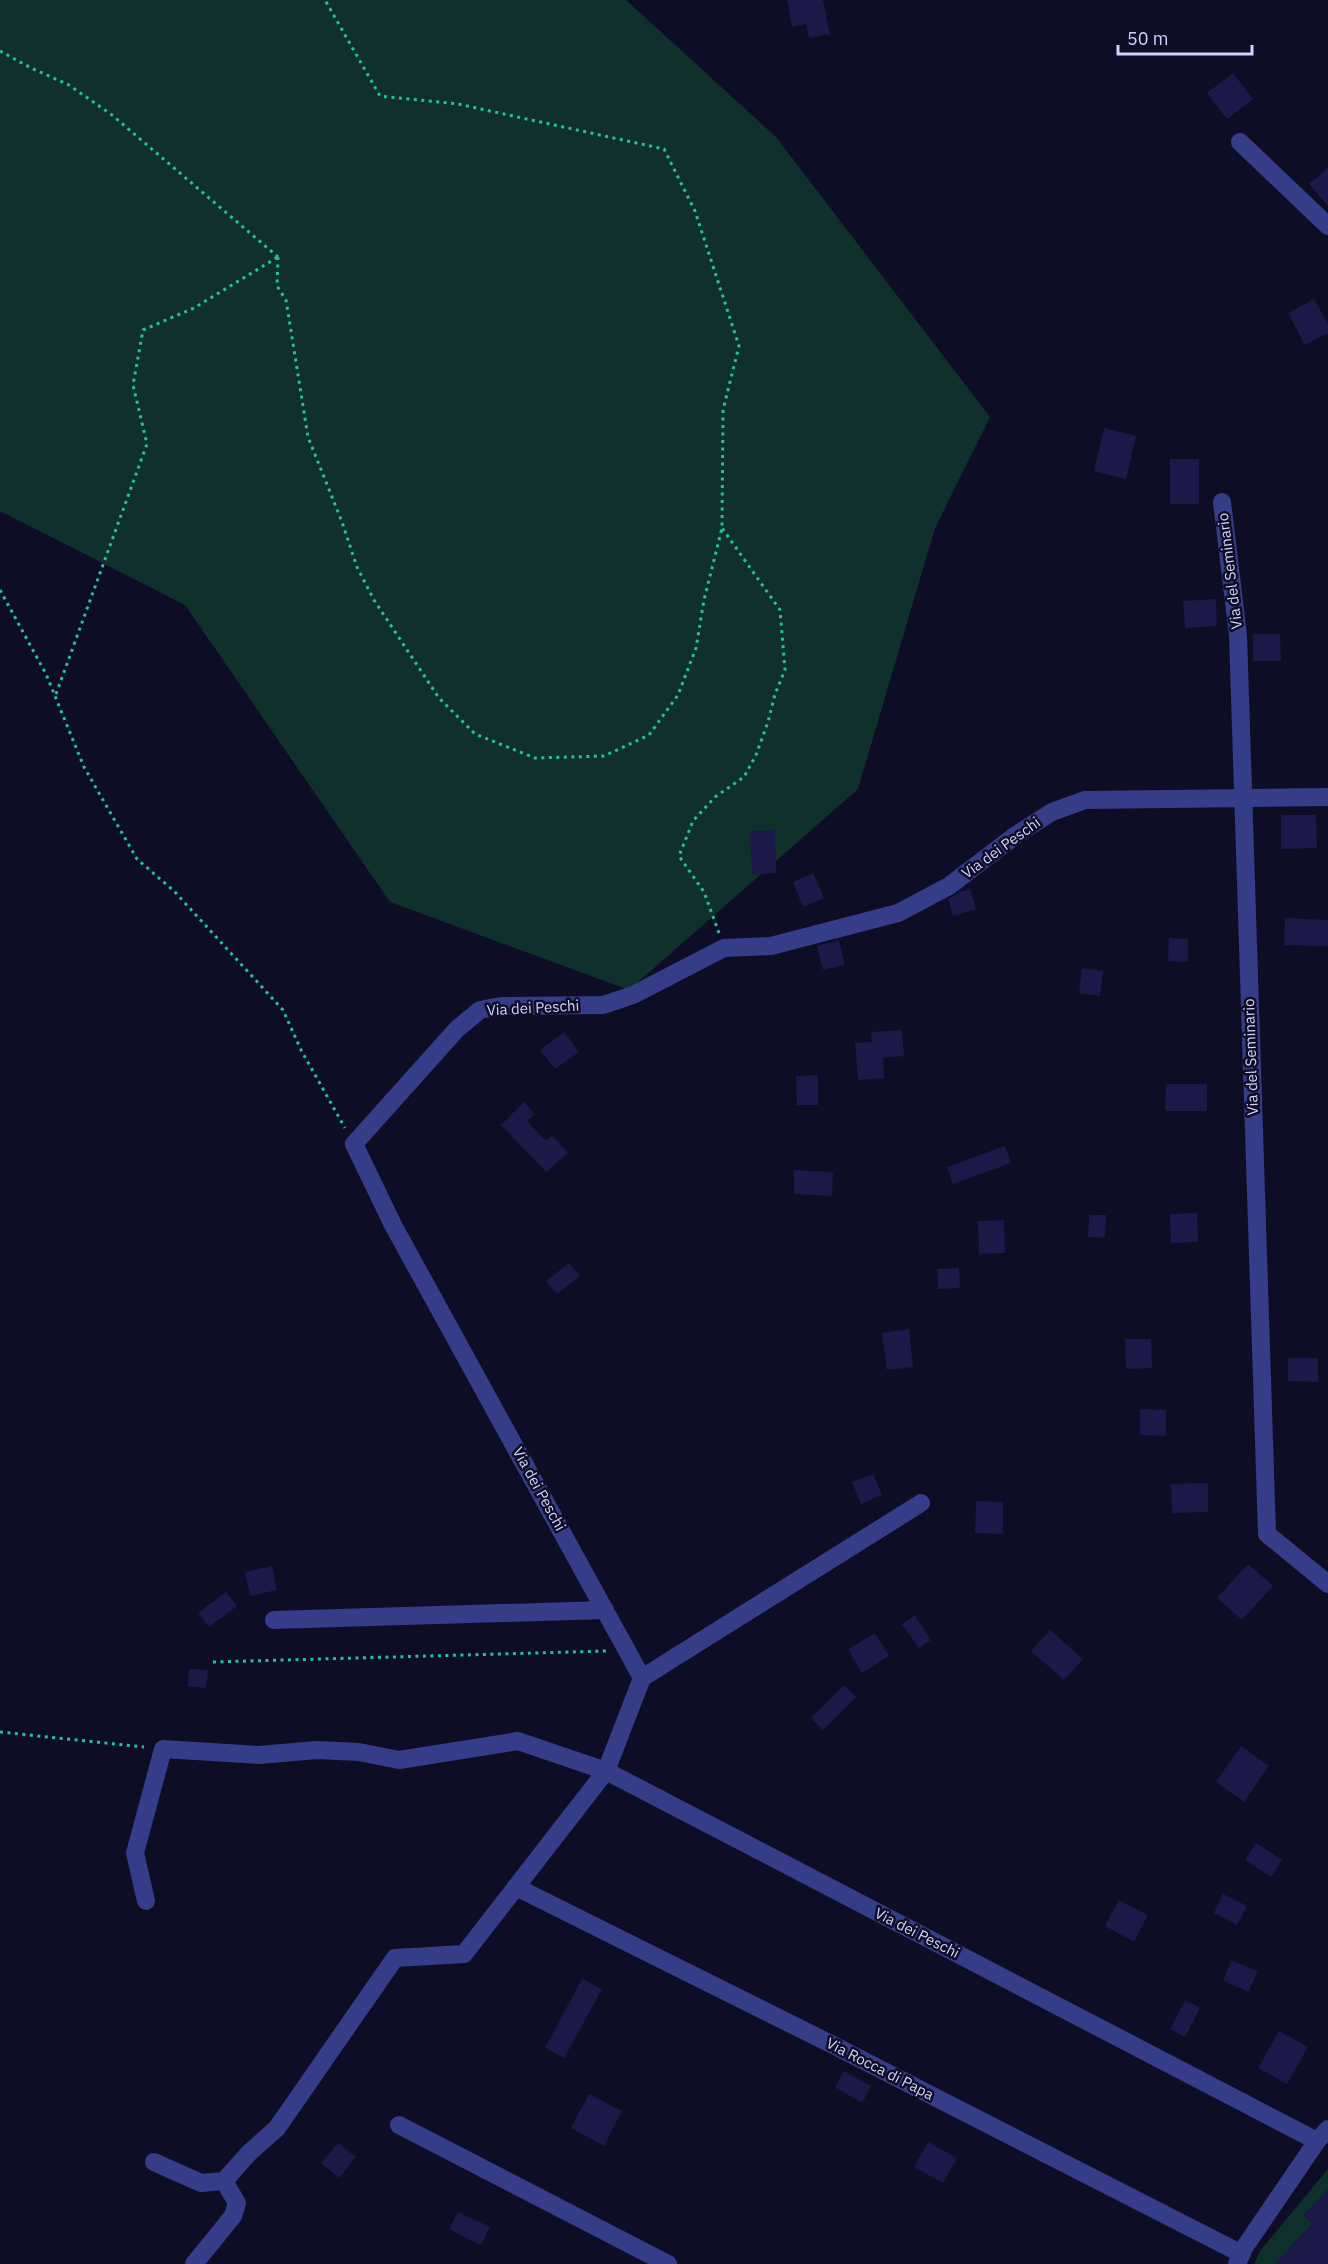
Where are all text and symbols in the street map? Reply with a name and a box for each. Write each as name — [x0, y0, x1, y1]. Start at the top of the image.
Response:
scale bar — [1118, 18, 1252, 56]
text: 50 m — [1127, 27, 1169, 50]
street label: Via del Seminario — [1213, 512, 1246, 630]
street label: Via dei Peschi — [958, 813, 1044, 883]
street label: Via dei Peschi — [486, 996, 580, 1019]
street label: Via del Seminario — [1239, 998, 1262, 1116]
street label: Via dei Peschi — [509, 1444, 570, 1534]
street label: Via dei Peschi — [872, 1903, 963, 1962]
street label: Via Rocca di Papa — [823, 2033, 937, 2104]

